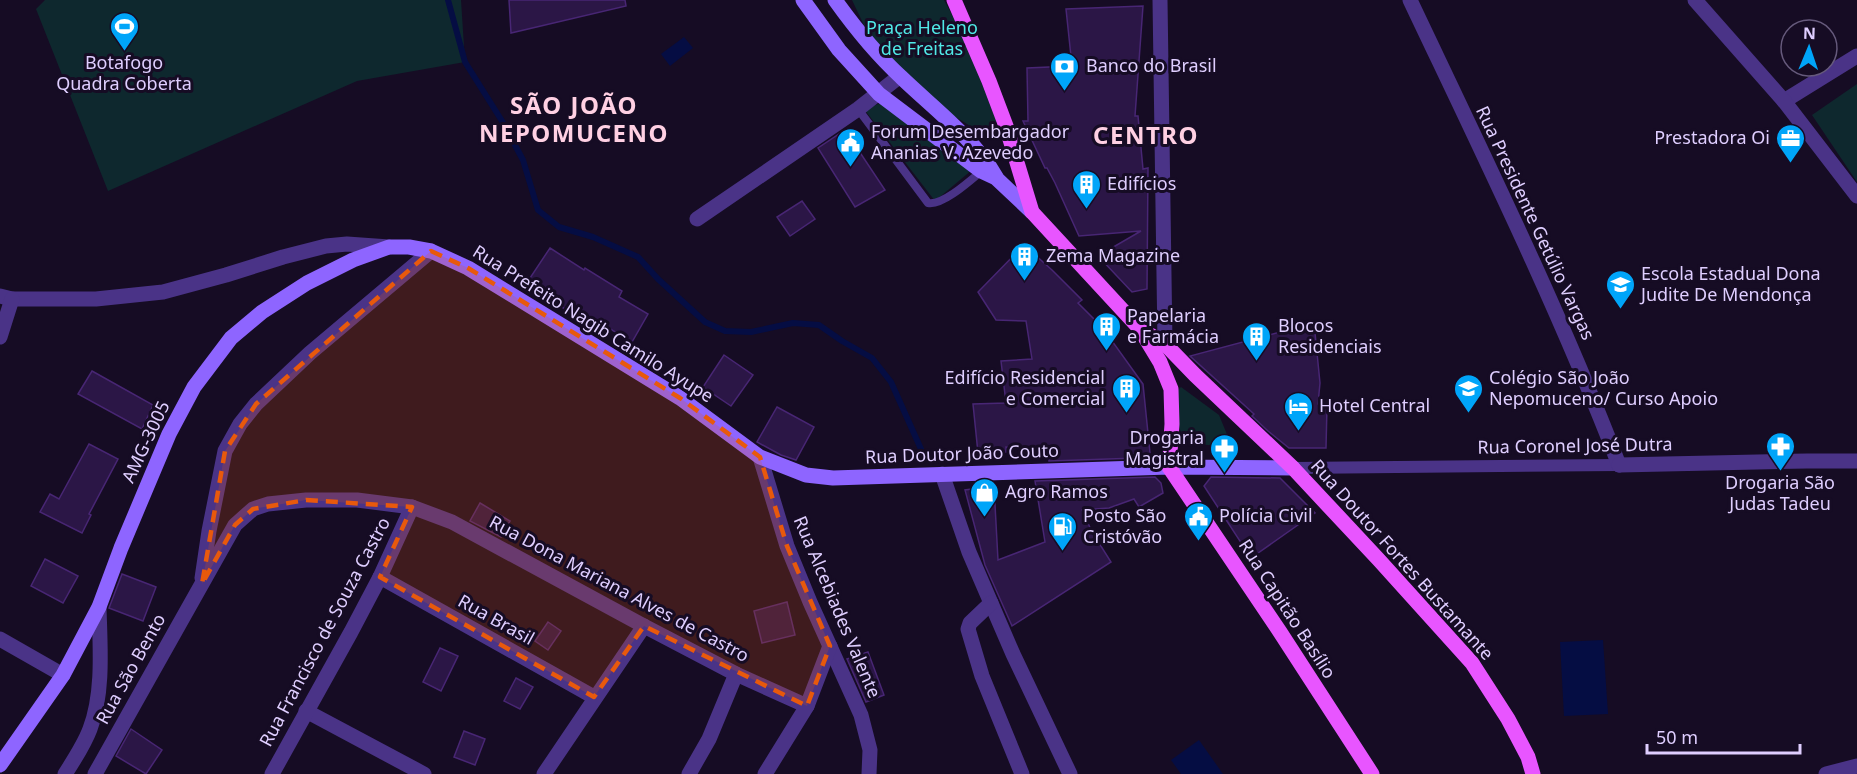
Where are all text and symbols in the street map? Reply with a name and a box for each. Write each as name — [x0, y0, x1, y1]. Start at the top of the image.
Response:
sports icon: Botafogo Quadra Coberta — [108, 10, 140, 52]
park label: Praça Heleno de Freitas — [866, 15, 978, 60]
north arrow — [1779, 18, 1839, 78]
text: N — [1803, 22, 1816, 44]
place label: Botafogo Quadra Coberta — [56, 50, 192, 95]
bank icon: Banco do Brasil — [1049, 50, 1081, 92]
place label: Banco do Brasil — [1086, 53, 1217, 77]
district label: SÃO JOÃO NEPOMUCENO — [479, 88, 669, 149]
street label: Rua Presidente Getúlio Vargas — [1471, 102, 1601, 343]
district label: CENTRO — [1093, 118, 1199, 151]
place label: Forum Desembargador Ananias V. Azevedo — [871, 119, 1070, 164]
office icon: Prestadora Oi — [1775, 122, 1807, 164]
place label: Prestadora Oi — [1654, 125, 1770, 149]
public building icon: Forum Desembargador Ananias V. Azevedo — [834, 126, 866, 168]
building icon: Edifícios — [1070, 168, 1102, 210]
place label: Edifícios — [1107, 171, 1176, 195]
street label: Rua Prefeito Nagib Camilo Ayupe — [469, 239, 718, 407]
building icon: Zema Magazine — [1009, 240, 1041, 282]
place label: Zema Magazine — [1046, 243, 1180, 267]
place label: Escola Estadual Dona Judite De Mendonça — [1639, 261, 1821, 306]
school or university icon: Escola Estadual Dona Judite De Mendonça — [1604, 268, 1636, 310]
place label: Papelaria e Farmácia — [1127, 303, 1219, 348]
building icon: Papelaria e Farmácia — [1090, 310, 1122, 352]
place label: Blocos Residenciais — [1278, 313, 1382, 358]
building icon: Blocos Residenciais — [1241, 320, 1273, 362]
place label: Edifício Residencial e Comercial — [945, 365, 1105, 410]
place label: Colégio São João Nepomuceno/ Curso Apoio — [1489, 365, 1718, 410]
building icon: Edifício Residencial e Comercial — [1110, 372, 1142, 414]
school or university icon: Colégio São João Nepomuceno/ Curso Apoio — [1452, 372, 1484, 414]
hotel icon: Hotel Central — [1282, 390, 1314, 432]
place label: Hotel Central — [1319, 393, 1430, 417]
street label: AMG-3005 — [116, 397, 175, 486]
place label: Drogaria Magistral — [1125, 425, 1204, 470]
pharmacy icon: Drogaria São Judas Tadeu — [1764, 430, 1796, 472]
street label: Rua Coronel José Dutra — [1477, 431, 1673, 459]
pharmacy icon: Drogaria Magistral — [1209, 432, 1241, 474]
street label: Rua Doutor João Couto — [865, 438, 1059, 468]
street label: Rua Doutor Fortes Bustamante — [1306, 454, 1499, 665]
place label: Drogaria São Judas Tadeu — [1725, 470, 1835, 515]
shop icon: Agro Ramos — [968, 476, 1000, 518]
place label: Agro Ramos — [1005, 479, 1108, 503]
public building icon: Polícia Civil — [1182, 500, 1214, 542]
place label: Posto São Cristóvão — [1083, 503, 1166, 548]
place label: Polícia Civil — [1219, 503, 1313, 527]
street label: Rua Dona Mariana Alves de Castro — [485, 509, 753, 667]
fuel station icon: Posto São Cristóvão — [1046, 510, 1078, 552]
street label: Rua Alcebiades Valente — [789, 512, 887, 701]
street label: Rua Francisco de Souza Castro — [253, 513, 395, 750]
street label: Rua Capitão Basílio — [1234, 534, 1342, 683]
street label: Rua Brasil — [454, 588, 539, 650]
street label: Rua São Bento — [90, 609, 170, 728]
scale bar — [1647, 717, 1800, 755]
text: 50 m — [1656, 725, 1698, 749]

